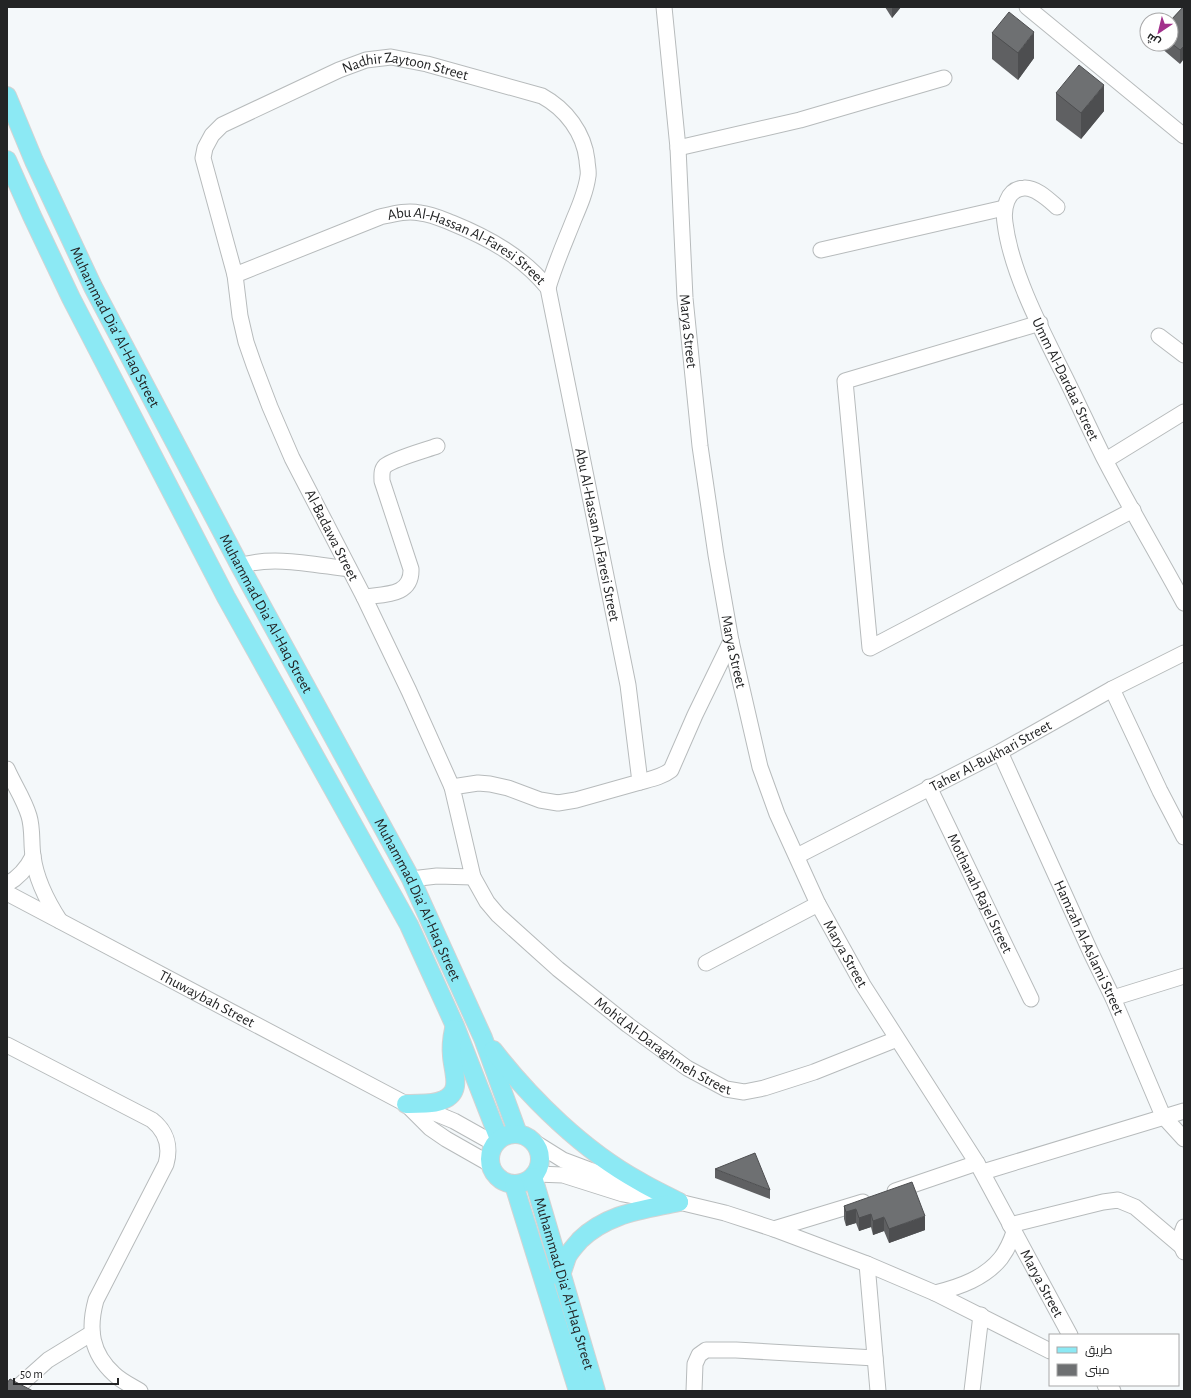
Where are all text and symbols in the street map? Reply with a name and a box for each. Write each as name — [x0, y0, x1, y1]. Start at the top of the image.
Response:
north arrow — [1139, 12, 1179, 52]
text: ش — [1145, 30, 1163, 48]
street label: Nadhir Zaytoon Street — [340, 50, 470, 83]
street label: Abu Al-Hassan Al-Faresi Street — [386, 205, 549, 288]
street label: Muhammad Dia' Al-Haq Street — [67, 244, 162, 410]
street label: Marya Street — [677, 293, 699, 369]
street label: Umm Al-Dardaa' Street — [1029, 315, 1101, 443]
street label: Abu Al-Hassan Al-Faresi Street — [572, 447, 622, 623]
street label: Al-Badawa Street — [302, 487, 361, 584]
street label: Muhammad Dia' Al-Haq Street — [217, 532, 315, 696]
street label: Marya Street — [719, 614, 749, 690]
street label: Taher Al-Bukhari Street — [928, 718, 1054, 795]
street label: Muhammad Dia' Al-Haq Street — [371, 816, 463, 983]
street label: Mothanah Rajel Street — [945, 831, 1015, 956]
street label: Hamzah Al-Aslami Street — [1051, 878, 1126, 1018]
street label: Marya Street — [820, 918, 870, 990]
street label: Thuwaybah Street — [156, 968, 257, 1031]
street label: Moh'd Al-Daraghmeh Street — [592, 994, 732, 1098]
street label: Muhammad Dia' Al-Haq Street — [531, 1196, 596, 1372]
street label: Marya Street — [1017, 1247, 1066, 1320]
legend — [1049, 1334, 1179, 1386]
text: طريق — [1085, 1344, 1113, 1357]
scale bar — [14, 1360, 118, 1386]
text: مبنى — [1085, 1364, 1110, 1377]
text: 50 m — [20, 1368, 43, 1380]

